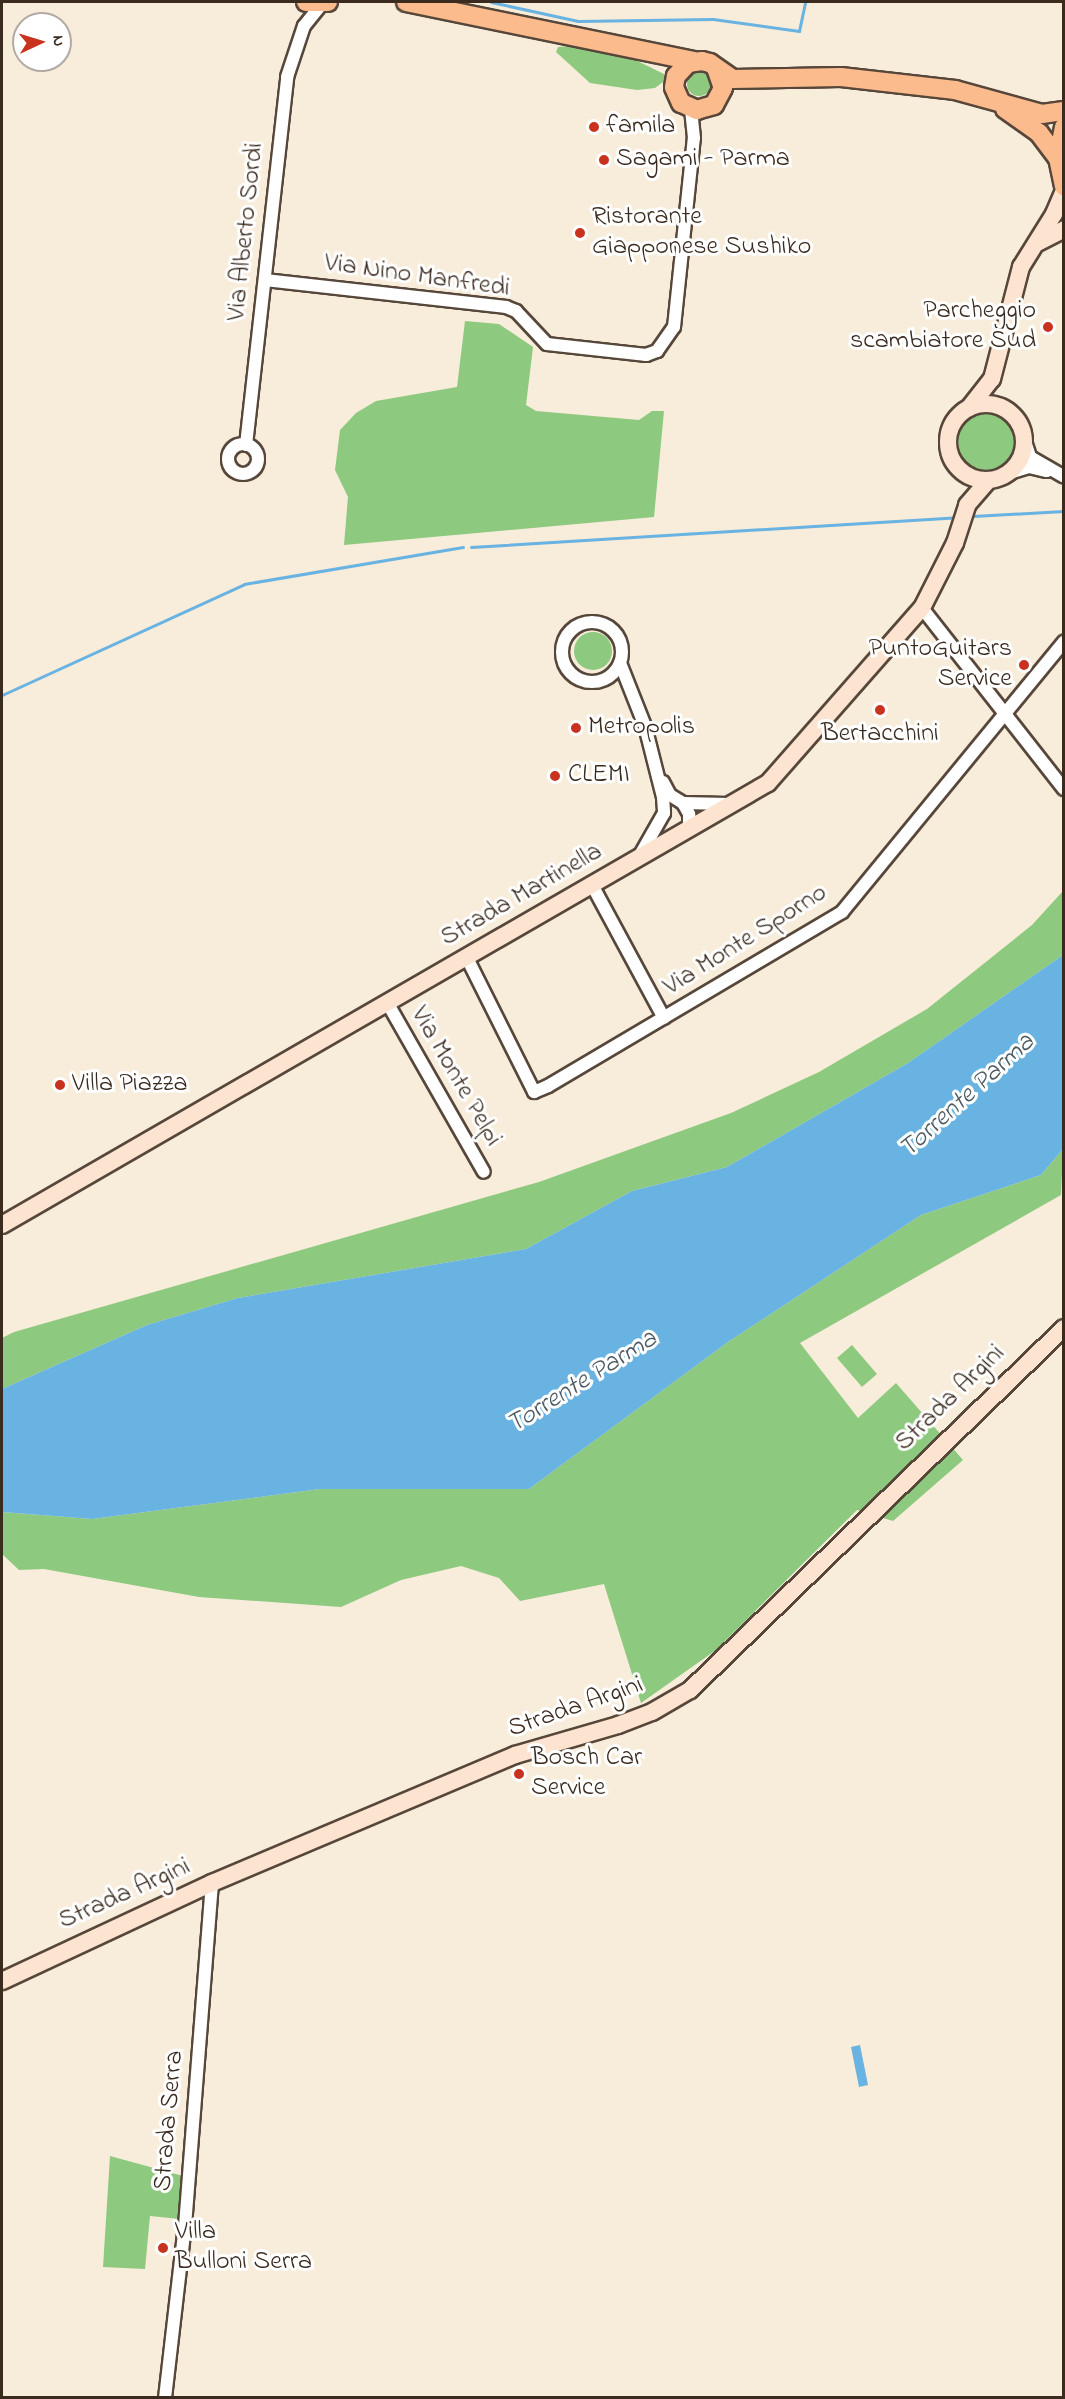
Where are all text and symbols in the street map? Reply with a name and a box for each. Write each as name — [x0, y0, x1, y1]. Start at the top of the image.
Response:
north arrow — [12, 12, 72, 72]
text: N — [46, 35, 70, 47]
place label: famila — [606, 111, 675, 143]
marker: famila — [587, 120, 601, 134]
street label: Via Alberto Sordi — [222, 141, 272, 323]
place label: Sagami - Parma — [616, 144, 790, 176]
marker: Sagami - Parma — [597, 153, 611, 167]
place label: Ristorante Giapponese Sushiko — [592, 202, 811, 264]
marker: Ristorante Giapponese Sushiko — [573, 226, 587, 240]
street label: Via Nino Manfredi — [322, 249, 512, 305]
place label: Parcheggio scambiatore Sud — [850, 296, 1036, 358]
marker: Parcheggio scambiatore Sud — [1041, 320, 1055, 334]
place label: PuntoGuitars Service — [869, 634, 1012, 696]
marker: PuntoGuitars Service — [1017, 658, 1031, 672]
marker: Bertacchini — [873, 703, 887, 717]
place label: Metropolis — [588, 712, 695, 744]
place label: Bertacchini — [821, 719, 939, 751]
marker: Metropolis — [569, 721, 583, 735]
place label: CLEMI — [568, 760, 630, 792]
marker: CLEMI — [546, 767, 564, 785]
street label: Strada Martinella — [436, 837, 608, 955]
street label: Via Monte Sporno — [659, 878, 833, 1004]
street label: Via Monte Pelpi — [402, 1002, 508, 1152]
water label: Torrente Parma — [893, 1027, 1041, 1165]
place label: Villa Piazza — [72, 1069, 188, 1101]
marker: Villa Piazza — [53, 1078, 67, 1092]
water label: Torrente Parma — [501, 1323, 663, 1441]
street label: Strada Argini — [890, 1339, 1012, 1459]
street label: Strada Argini — [504, 1670, 648, 1746]
place label: Bosch Car Service — [531, 1743, 642, 1804]
marker: Bosch Car Service — [512, 1767, 526, 1781]
street label: Strada Argini — [54, 1852, 196, 1938]
street label: Strada Serra — [148, 2049, 192, 2193]
place label: Villa Bulloni Serra — [175, 2217, 312, 2278]
marker: Villa Bulloni Serra — [156, 2241, 170, 2255]

